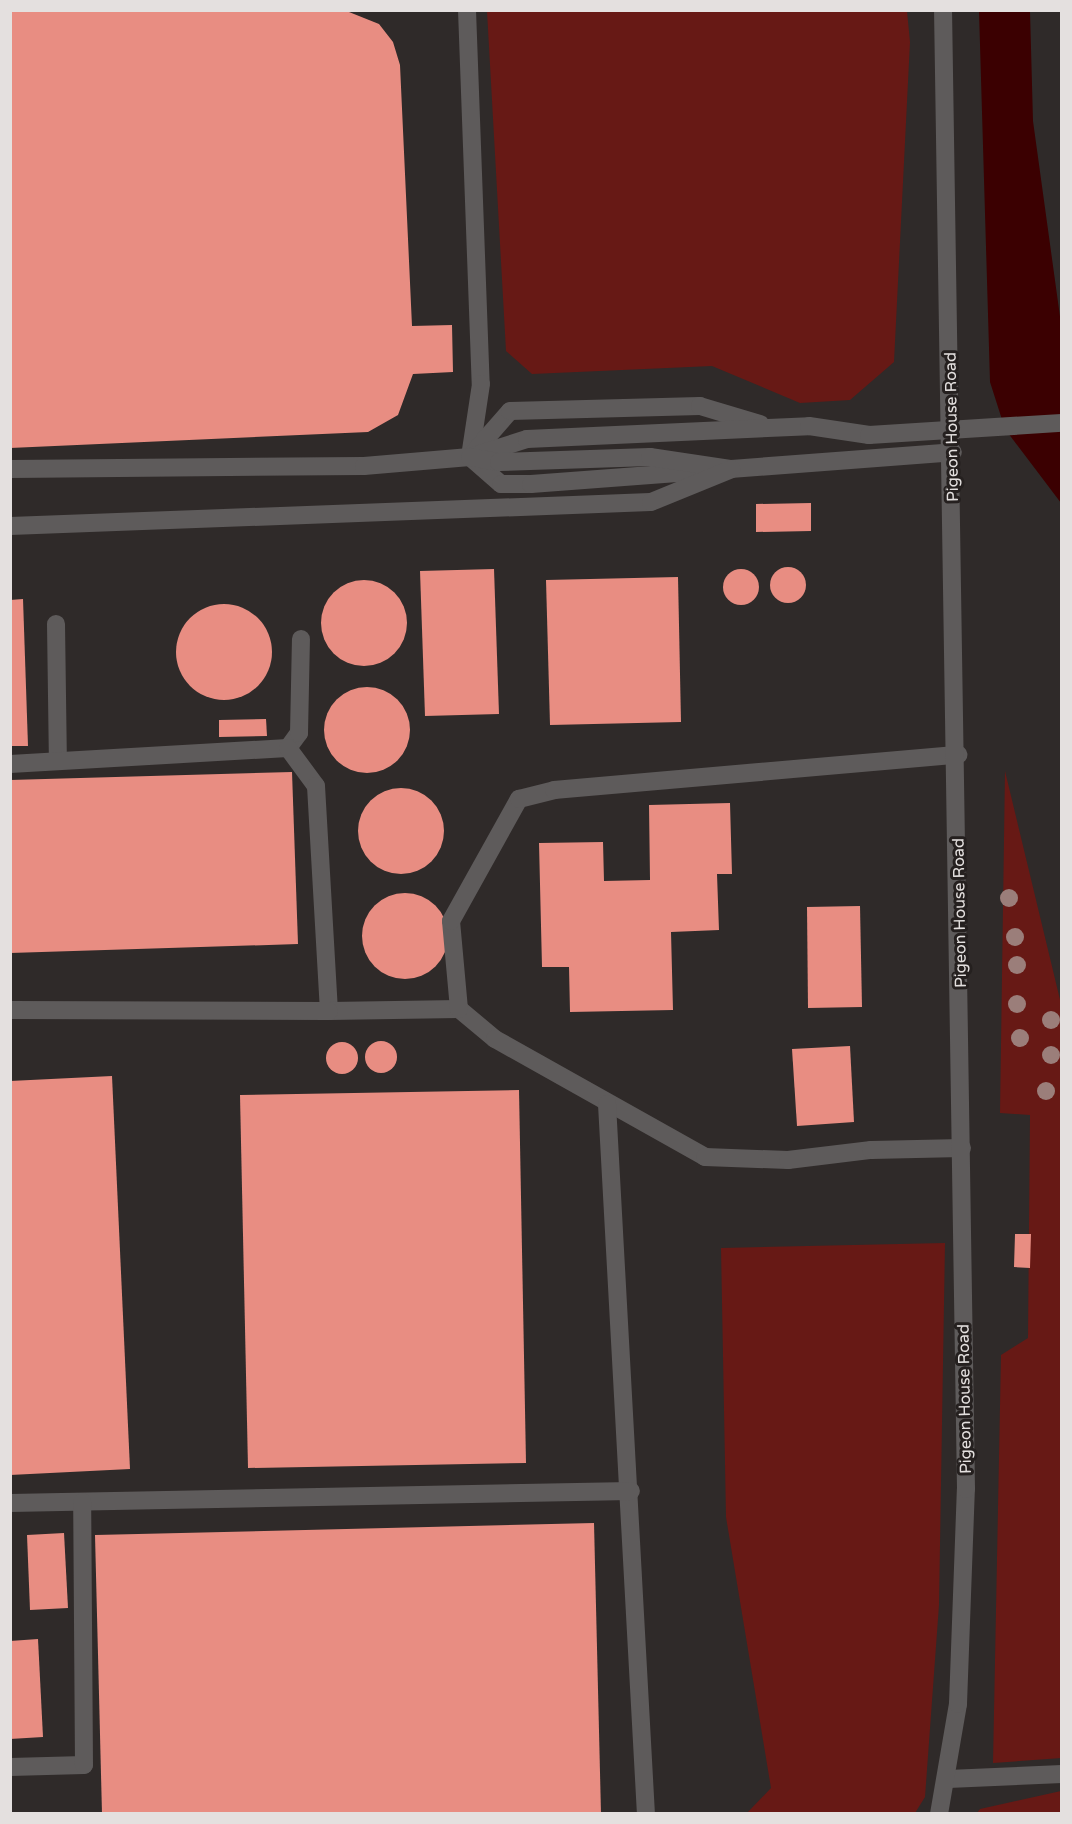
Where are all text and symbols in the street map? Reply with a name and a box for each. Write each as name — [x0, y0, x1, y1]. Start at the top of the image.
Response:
street label: Pigeon House Road — [941, 352, 963, 502]
street label: Pigeon House Road — [949, 838, 971, 988]
street label: Pigeon House Road — [954, 1324, 976, 1474]

